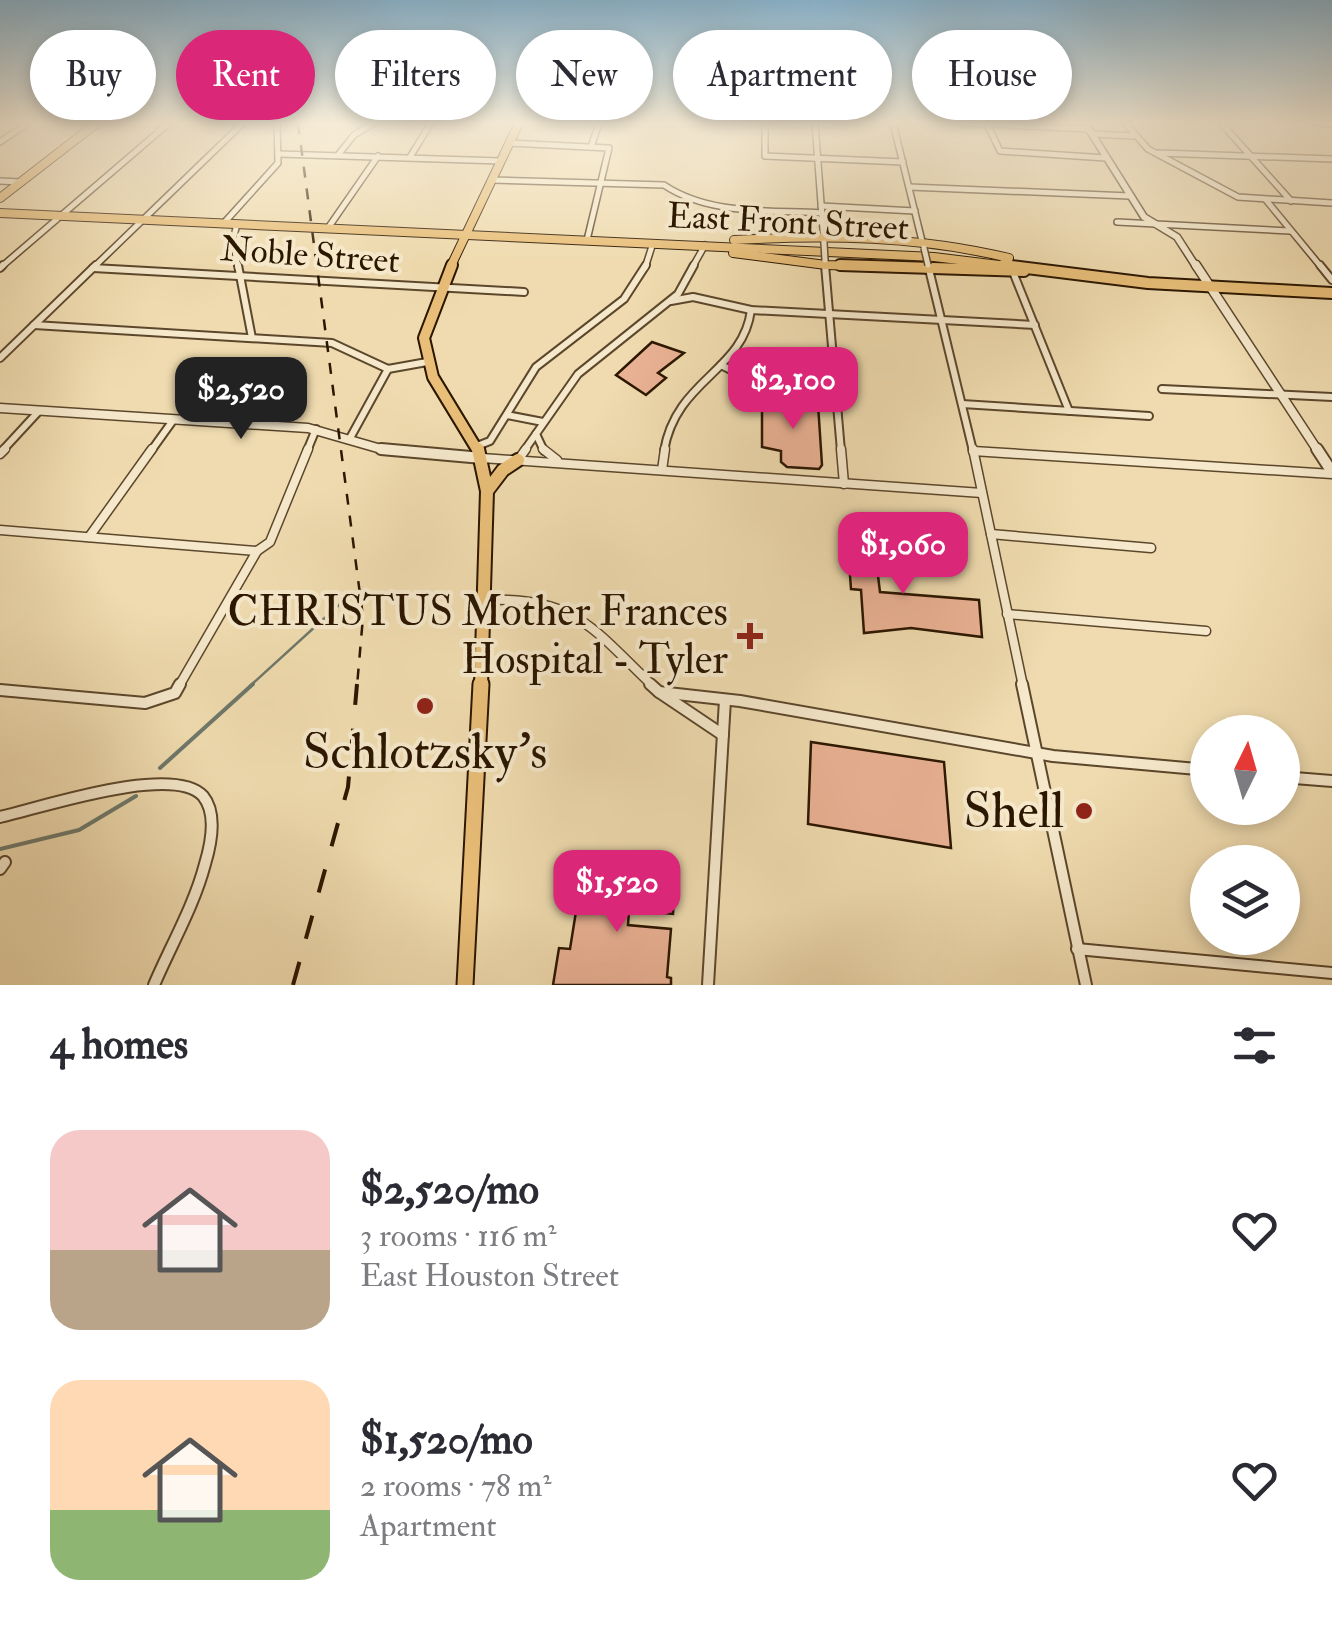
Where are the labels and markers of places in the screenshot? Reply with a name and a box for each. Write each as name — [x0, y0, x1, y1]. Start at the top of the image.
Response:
pin: $2,100 — [712, 347, 874, 432]
pin: $2,520 — [160, 357, 322, 442]
pin: $1,060 — [822, 512, 984, 597]
place label: CHRISTUS Mother Frances Hospital - Tyler — [227, 586, 728, 686]
marker: CHRISTUS Mother Frances Hospital - Tyler — [737, 623, 763, 649]
marker: Schlotzsky's — [414, 695, 436, 717]
place label: Schlotzsky's — [303, 721, 547, 784]
place label: Shell — [963, 780, 1064, 843]
marker: Shell — [1073, 800, 1095, 822]
pin: $1,520 — [536, 850, 698, 935]

